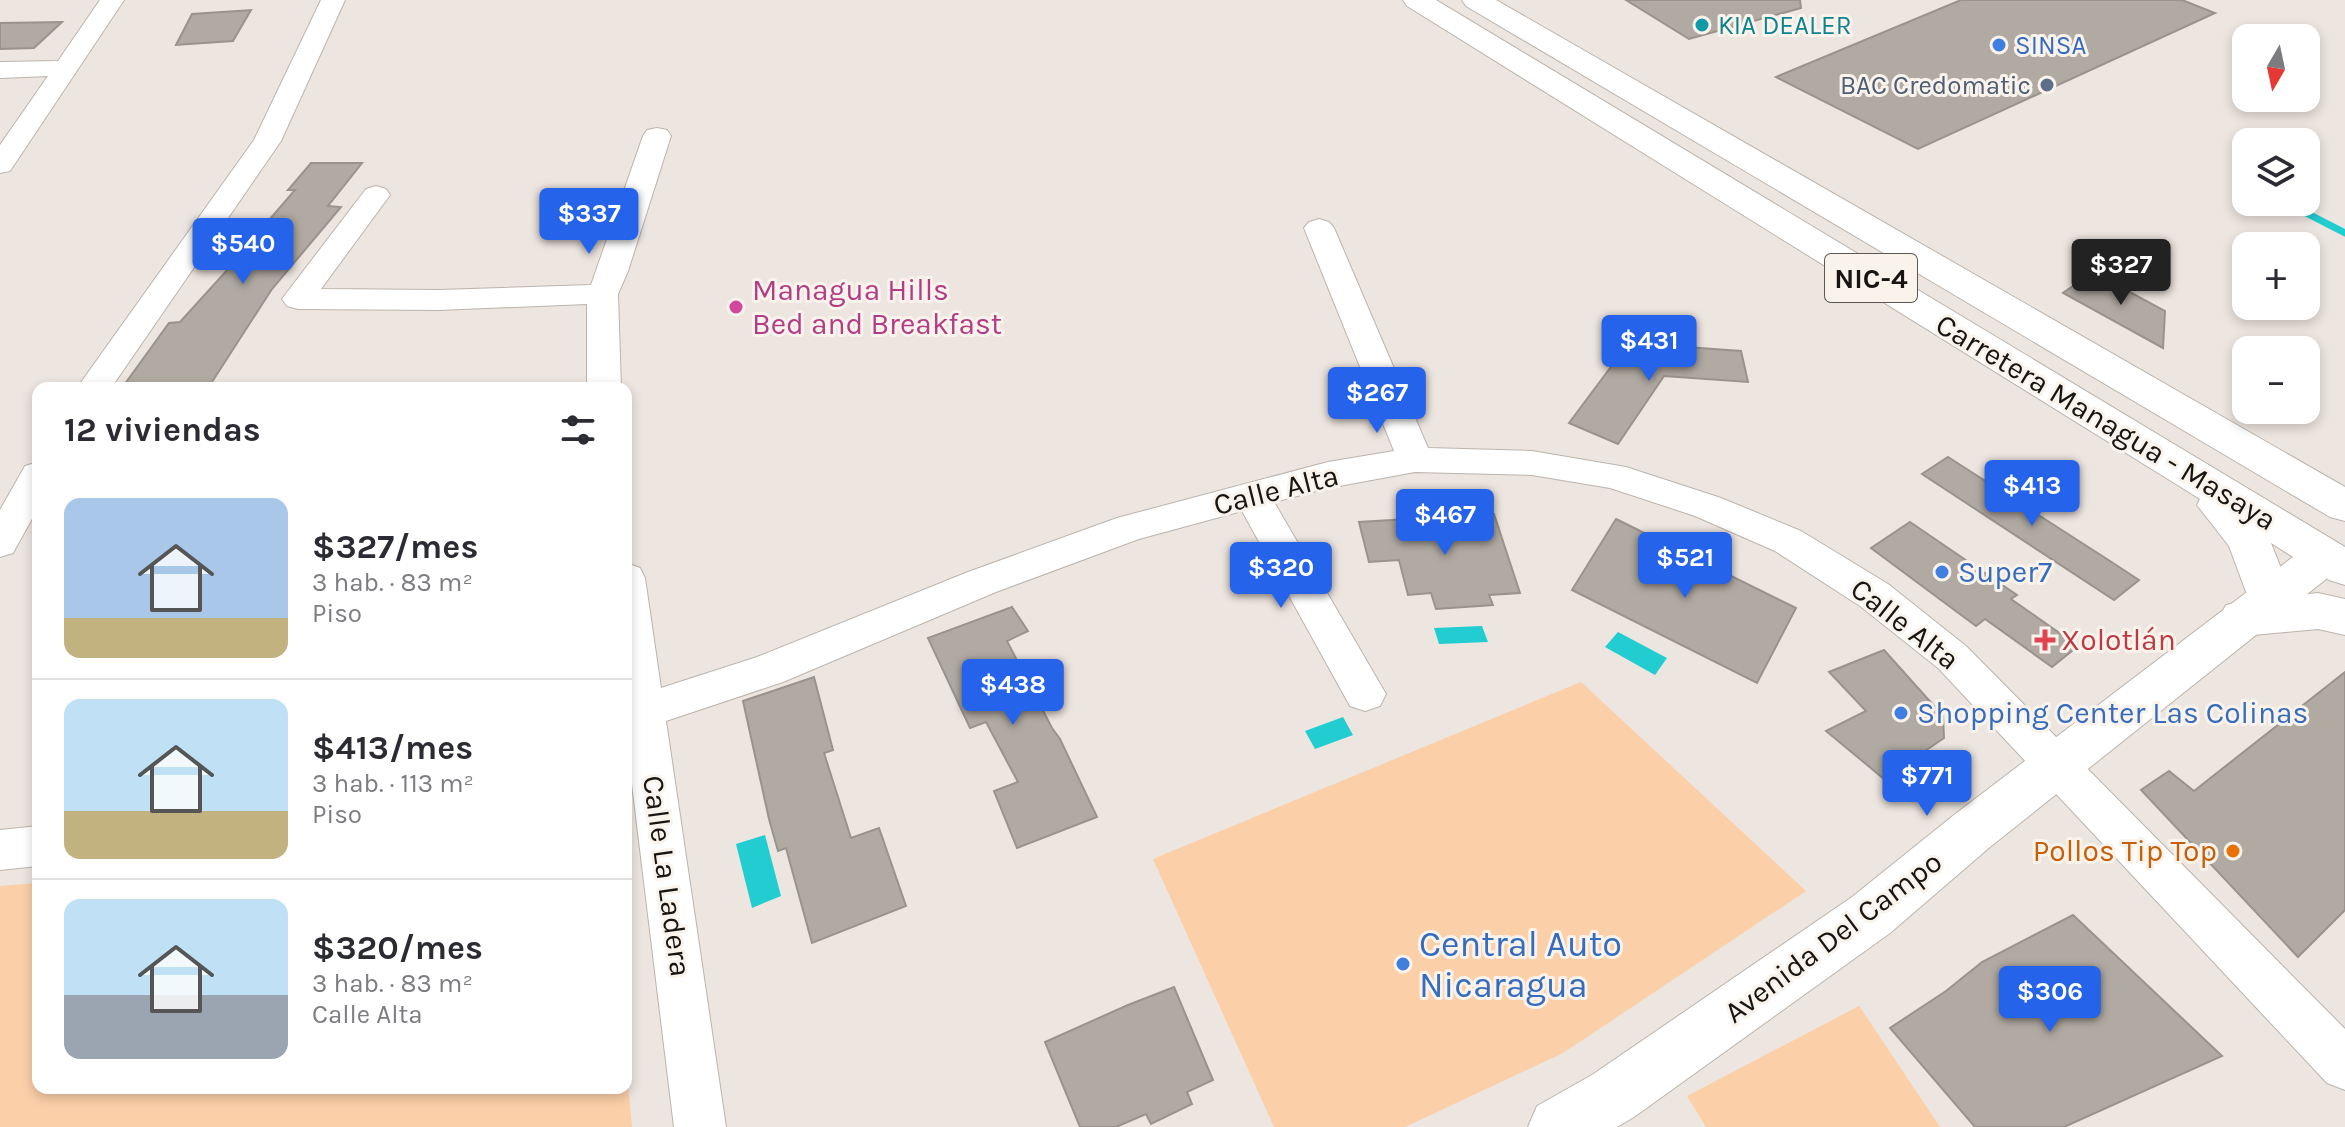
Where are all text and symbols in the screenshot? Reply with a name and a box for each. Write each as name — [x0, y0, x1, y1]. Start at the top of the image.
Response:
place label: KIA DEALER — [1718, 10, 1852, 41]
marker: KIA DEALER — [1693, 16, 1711, 34]
north arrow — [2232, 24, 2320, 112]
map controls — [2232, 24, 2320, 424]
place label: SINSA — [2015, 30, 2086, 61]
marker: SINSA — [1990, 36, 2008, 54]
place label: BAC Credomatic — [1840, 70, 2031, 101]
marker: BAC Credomatic — [2038, 76, 2056, 94]
button: layers — [2232, 128, 2320, 216]
pin: $337 — [542, 188, 636, 256]
text: $337 — [557, 198, 621, 229]
pin: $540 — [196, 218, 290, 286]
text: $540 — [211, 228, 275, 259]
button: + — [2232, 232, 2320, 320]
pin: $327 — [2074, 239, 2168, 307]
text: $327 — [2090, 249, 2152, 280]
road number: NIC-4 — [1825, 254, 1917, 302]
place label: Managua Hills Bed and Breakfast — [752, 272, 1002, 342]
marker: Managua Hills Bed and Breakfast — [727, 298, 745, 316]
street label: Carretera Managua - Masaya — [1929, 306, 2283, 538]
pin: $431 — [1602, 315, 1696, 383]
text: $431 — [1620, 325, 1678, 356]
button: − — [2232, 336, 2320, 424]
pin: $267 — [1330, 367, 1424, 435]
text: $267 — [1346, 377, 1408, 408]
icon: filters — [556, 408, 600, 452]
text: 12 viviendas — [64, 410, 261, 450]
street label: Calle Alta — [1210, 457, 1342, 523]
pin: $413 — [1985, 460, 2079, 528]
text: $413 — [2003, 470, 2061, 501]
pin: $467 — [1398, 489, 1492, 557]
text: $467 — [1414, 499, 1476, 530]
text: $327/mes — [312, 527, 478, 567]
icon: home — [128, 530, 224, 626]
pin: $521 — [1638, 532, 1732, 600]
pin: $320 — [1234, 542, 1328, 610]
text: $521 — [1656, 542, 1714, 573]
text: $320 — [1248, 552, 1314, 583]
place label: Super7 — [1958, 554, 2052, 590]
marker: Super7 — [1933, 563, 1951, 581]
text: 3 hab. · 83 m² — [312, 567, 473, 598]
street label: Calle Alta — [1844, 571, 1966, 677]
text: Piso — [312, 598, 362, 629]
place label: Xolotlán — [2061, 622, 2176, 658]
marker: Xolotlán — [2036, 631, 2054, 649]
pin: $438 — [966, 659, 1060, 727]
text: $438 — [980, 669, 1046, 700]
place label: Shopping Center Las Colinas — [1917, 695, 2308, 731]
marker: Shopping Center Las Colinas — [1892, 704, 1910, 722]
text: $413/mes — [312, 728, 473, 768]
icon: home — [128, 731, 224, 827]
pin: $771 — [1880, 750, 1974, 818]
text: $771 — [1900, 760, 1954, 791]
text: 3 hab. · 113 m² — [312, 768, 474, 799]
street label: Calle La Ladera — [635, 773, 699, 979]
text: Piso — [312, 799, 362, 830]
place label: Pollos Tip Top — [2033, 833, 2217, 869]
marker: Pollos Tip Top — [2224, 842, 2242, 860]
street label: Avenida Del Campo — [1717, 843, 1949, 1031]
place label: Central Auto Nicaragua — [1419, 923, 1622, 1006]
text: $320/mes — [312, 928, 483, 968]
icon: home — [128, 931, 224, 1027]
marker: Central Auto Nicaragua — [1394, 955, 1412, 973]
pin: $306 — [2003, 966, 2097, 1034]
text: 3 hab. · 83 m² — [312, 968, 473, 999]
text: $306 — [2017, 976, 2083, 1007]
text: Calle Alta — [312, 999, 423, 1030]

